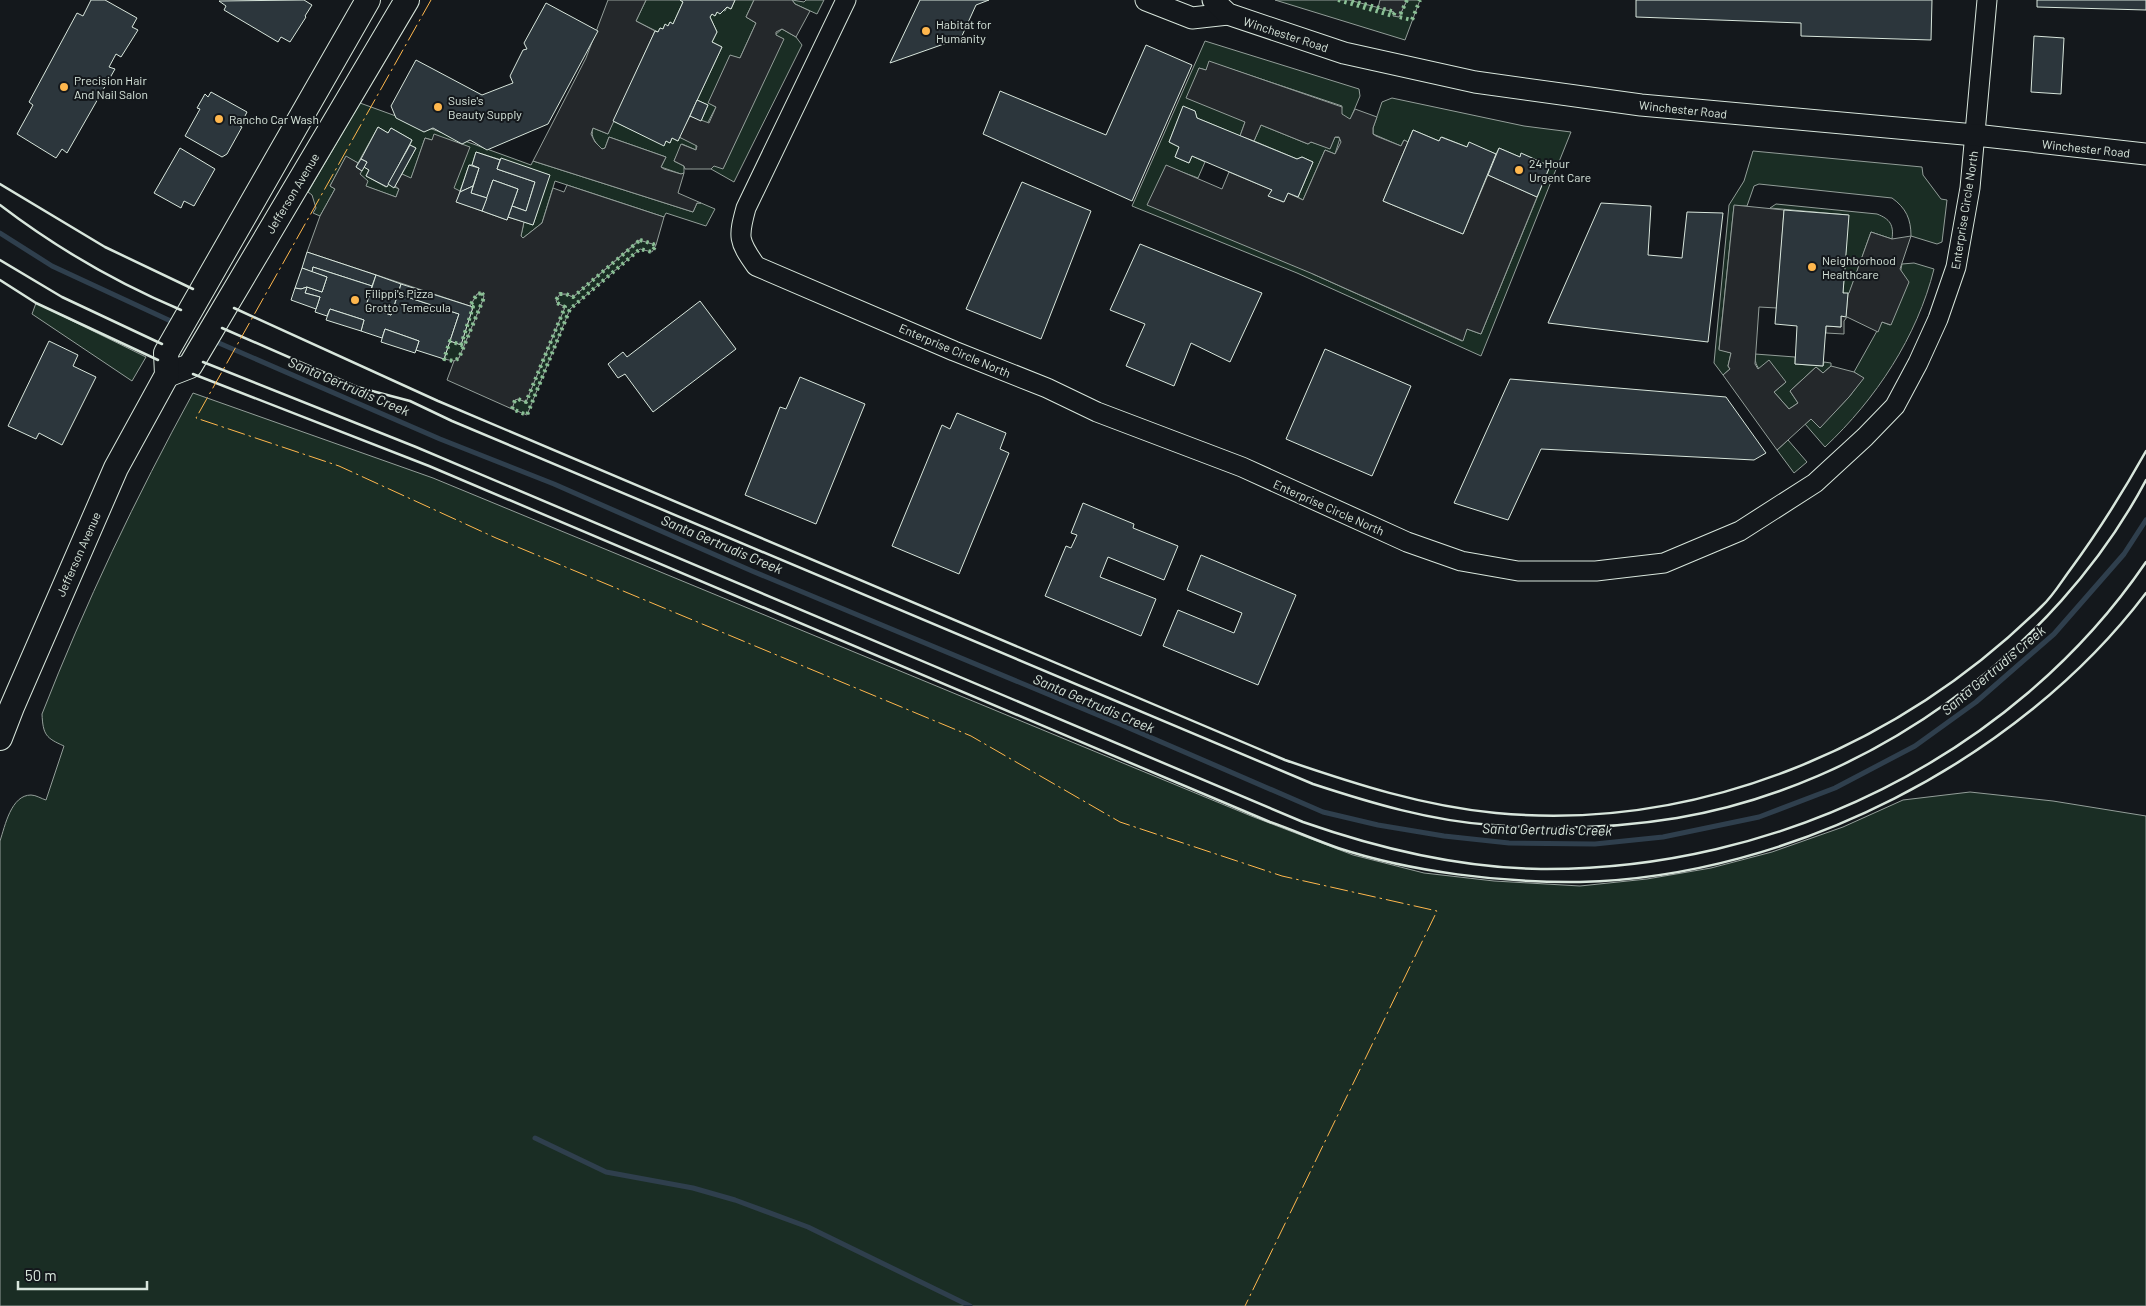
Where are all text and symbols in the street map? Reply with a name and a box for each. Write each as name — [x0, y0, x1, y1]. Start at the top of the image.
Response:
street label: Winchester Road — [1242, 14, 1330, 54]
place label: Habitat for Humanity — [936, 17, 992, 45]
marker: Habitat for Humanity — [920, 25, 932, 37]
place label: Precision Hair And Nail Salon — [74, 73, 148, 101]
marker: Precision Hair And Nail Salon — [58, 81, 70, 93]
place label: Susie's Beauty Supply — [448, 93, 522, 121]
street label: Winchester Road — [1638, 97, 1728, 121]
marker: Susie's Beauty Supply — [432, 101, 444, 113]
place label: Rancho Car Wash — [229, 112, 319, 126]
marker: Rancho Car Wash — [213, 113, 225, 125]
street label: Winchester Road — [2041, 136, 2131, 160]
street label: Jefferson Avenue — [262, 150, 322, 236]
street label: Enterprise Circle North — [1948, 150, 1980, 270]
place label: 24 Hour Urgent Care — [1529, 156, 1591, 184]
marker: 24 Hour Urgent Care — [1513, 164, 1525, 176]
place label: Neighborhood Healthcare — [1822, 253, 1896, 281]
marker: Neighborhood Healthcare — [1806, 261, 1818, 273]
place label: Filippi's Pizza Grotto Temecula — [365, 286, 451, 314]
marker: Filippi's Pizza Grotto Temecula — [349, 294, 361, 306]
street label: Enterprise Circle North — [897, 320, 1013, 380]
water label: Santa Gertrudis Creek — [286, 353, 412, 419]
street label: Enterprise Circle North — [1271, 476, 1387, 538]
street label: Jefferson Avenue — [53, 509, 103, 599]
water label: Santa Gertrudis Creek — [659, 511, 785, 577]
water label: Santa Gertrudis Creek — [1938, 622, 2048, 718]
water label: Santa Gertrudis Creek — [1031, 670, 1157, 736]
water label: Santa Gertrudis Creek — [1482, 819, 1612, 839]
scale bar — [18, 1258, 146, 1290]
text: 50 m — [25, 1266, 57, 1284]

